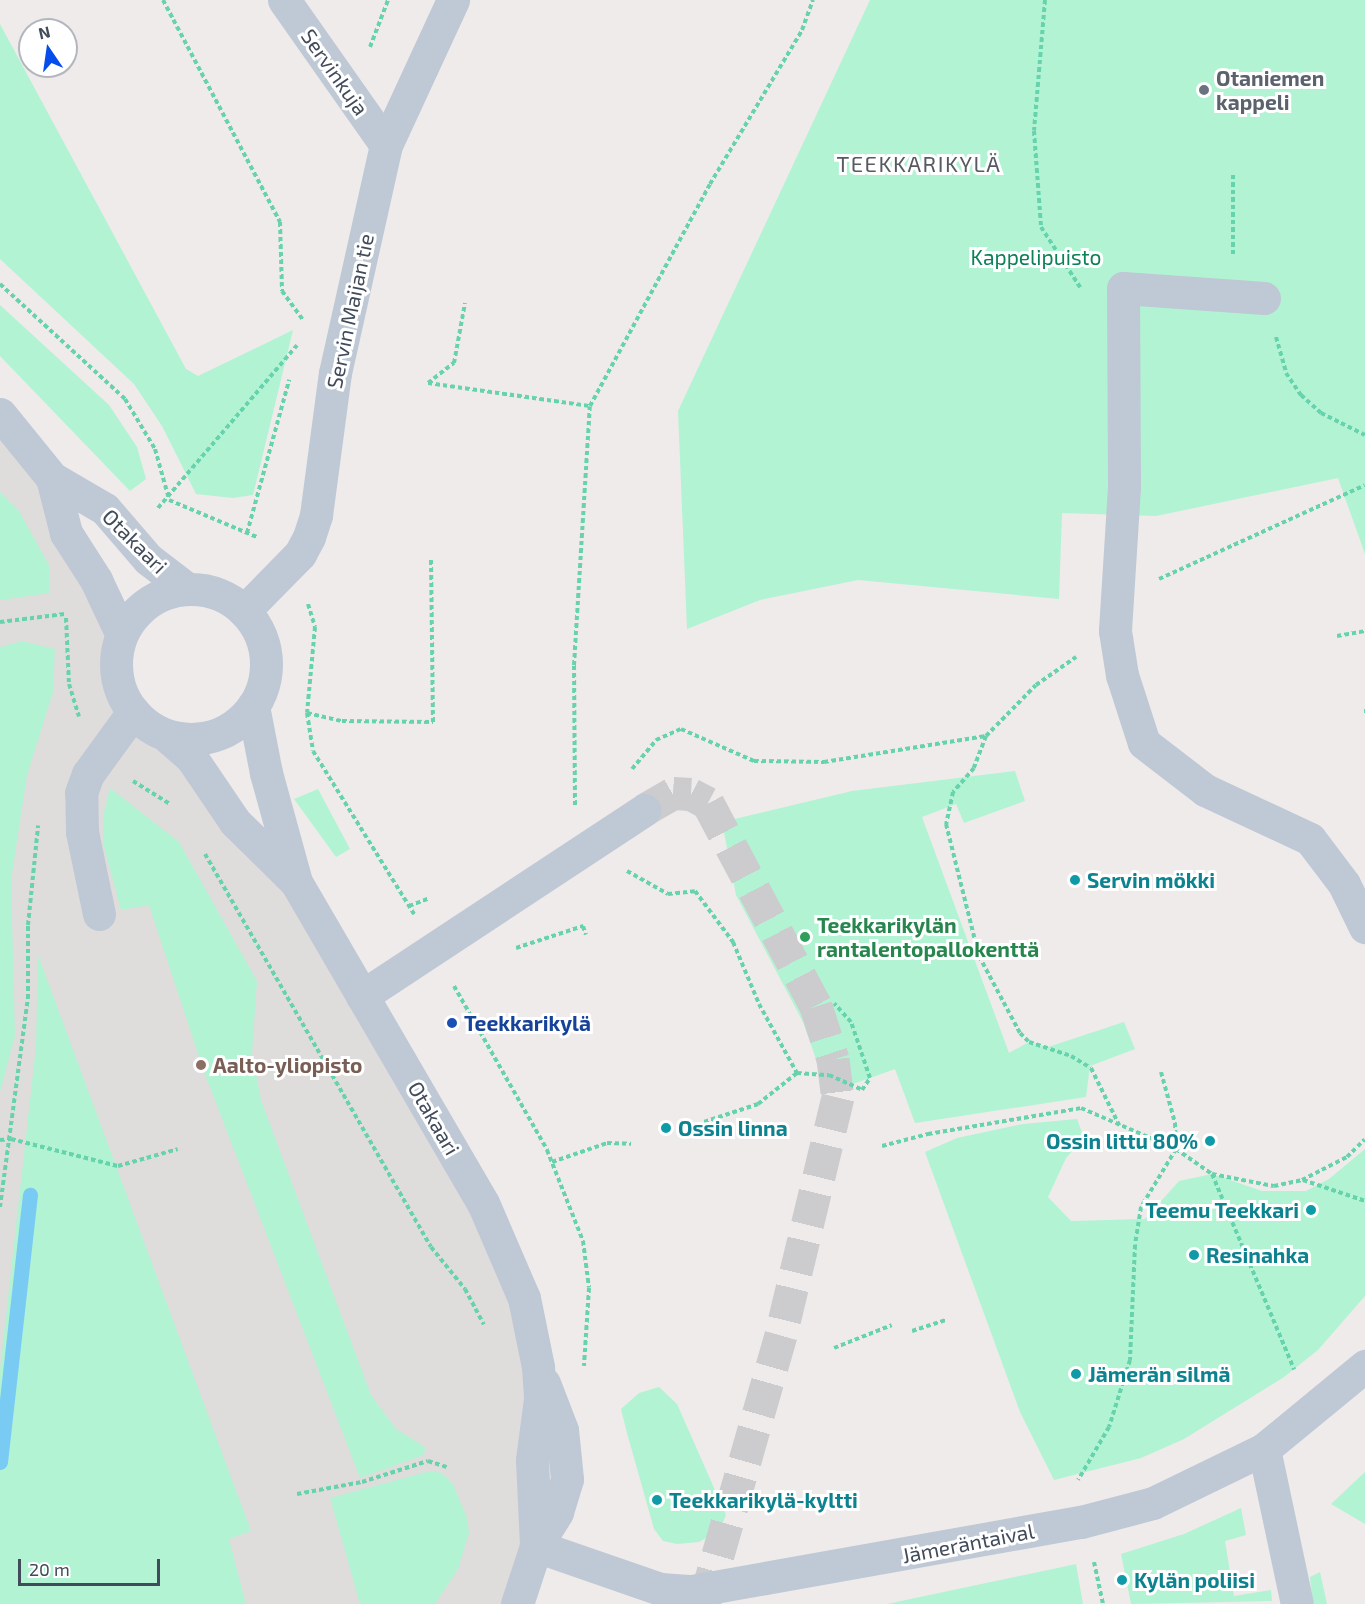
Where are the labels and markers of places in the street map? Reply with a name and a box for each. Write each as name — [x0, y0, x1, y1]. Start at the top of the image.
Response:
place label: Otaniemen kappeli — [1216, 65, 1324, 115]
marker: Otaniemen kappeli — [1197, 83, 1211, 97]
place label: Servin mökki — [1087, 867, 1215, 893]
marker: Servin mökki — [1068, 873, 1082, 887]
place label: Teekkarikylän rantalentopallokenttä — [817, 912, 1039, 962]
marker: Teekkarikylän rantalentopallokenttä — [798, 930, 812, 944]
place label: Teekkarikylä — [464, 1010, 591, 1036]
marker: Teekkarikylä — [445, 1016, 459, 1030]
place label: Aalto-yliopisto — [213, 1052, 362, 1078]
marker: Aalto-yliopisto — [194, 1058, 208, 1072]
place label: Ossin linna — [678, 1115, 788, 1141]
marker: Ossin linna — [659, 1121, 673, 1135]
place label: Ossin littu 80% — [1046, 1128, 1198, 1154]
marker: Ossin littu 80% — [1203, 1134, 1217, 1148]
place label: Teemu Teekkari — [1145, 1197, 1299, 1223]
marker: Teemu Teekkari — [1304, 1203, 1318, 1217]
place label: Resinahka — [1206, 1242, 1309, 1268]
marker: Resinahka — [1187, 1248, 1201, 1262]
place label: Jämerän silmä — [1088, 1361, 1230, 1387]
marker: Jämerän silmä — [1069, 1367, 1083, 1381]
place label: Teekkarikylä-kyltti — [669, 1487, 858, 1513]
marker: Teekkarikylä-kyltti — [650, 1493, 664, 1507]
place label: Kylän poliisi — [1134, 1567, 1255, 1593]
marker: Kylän poliisi — [1115, 1573, 1129, 1587]

